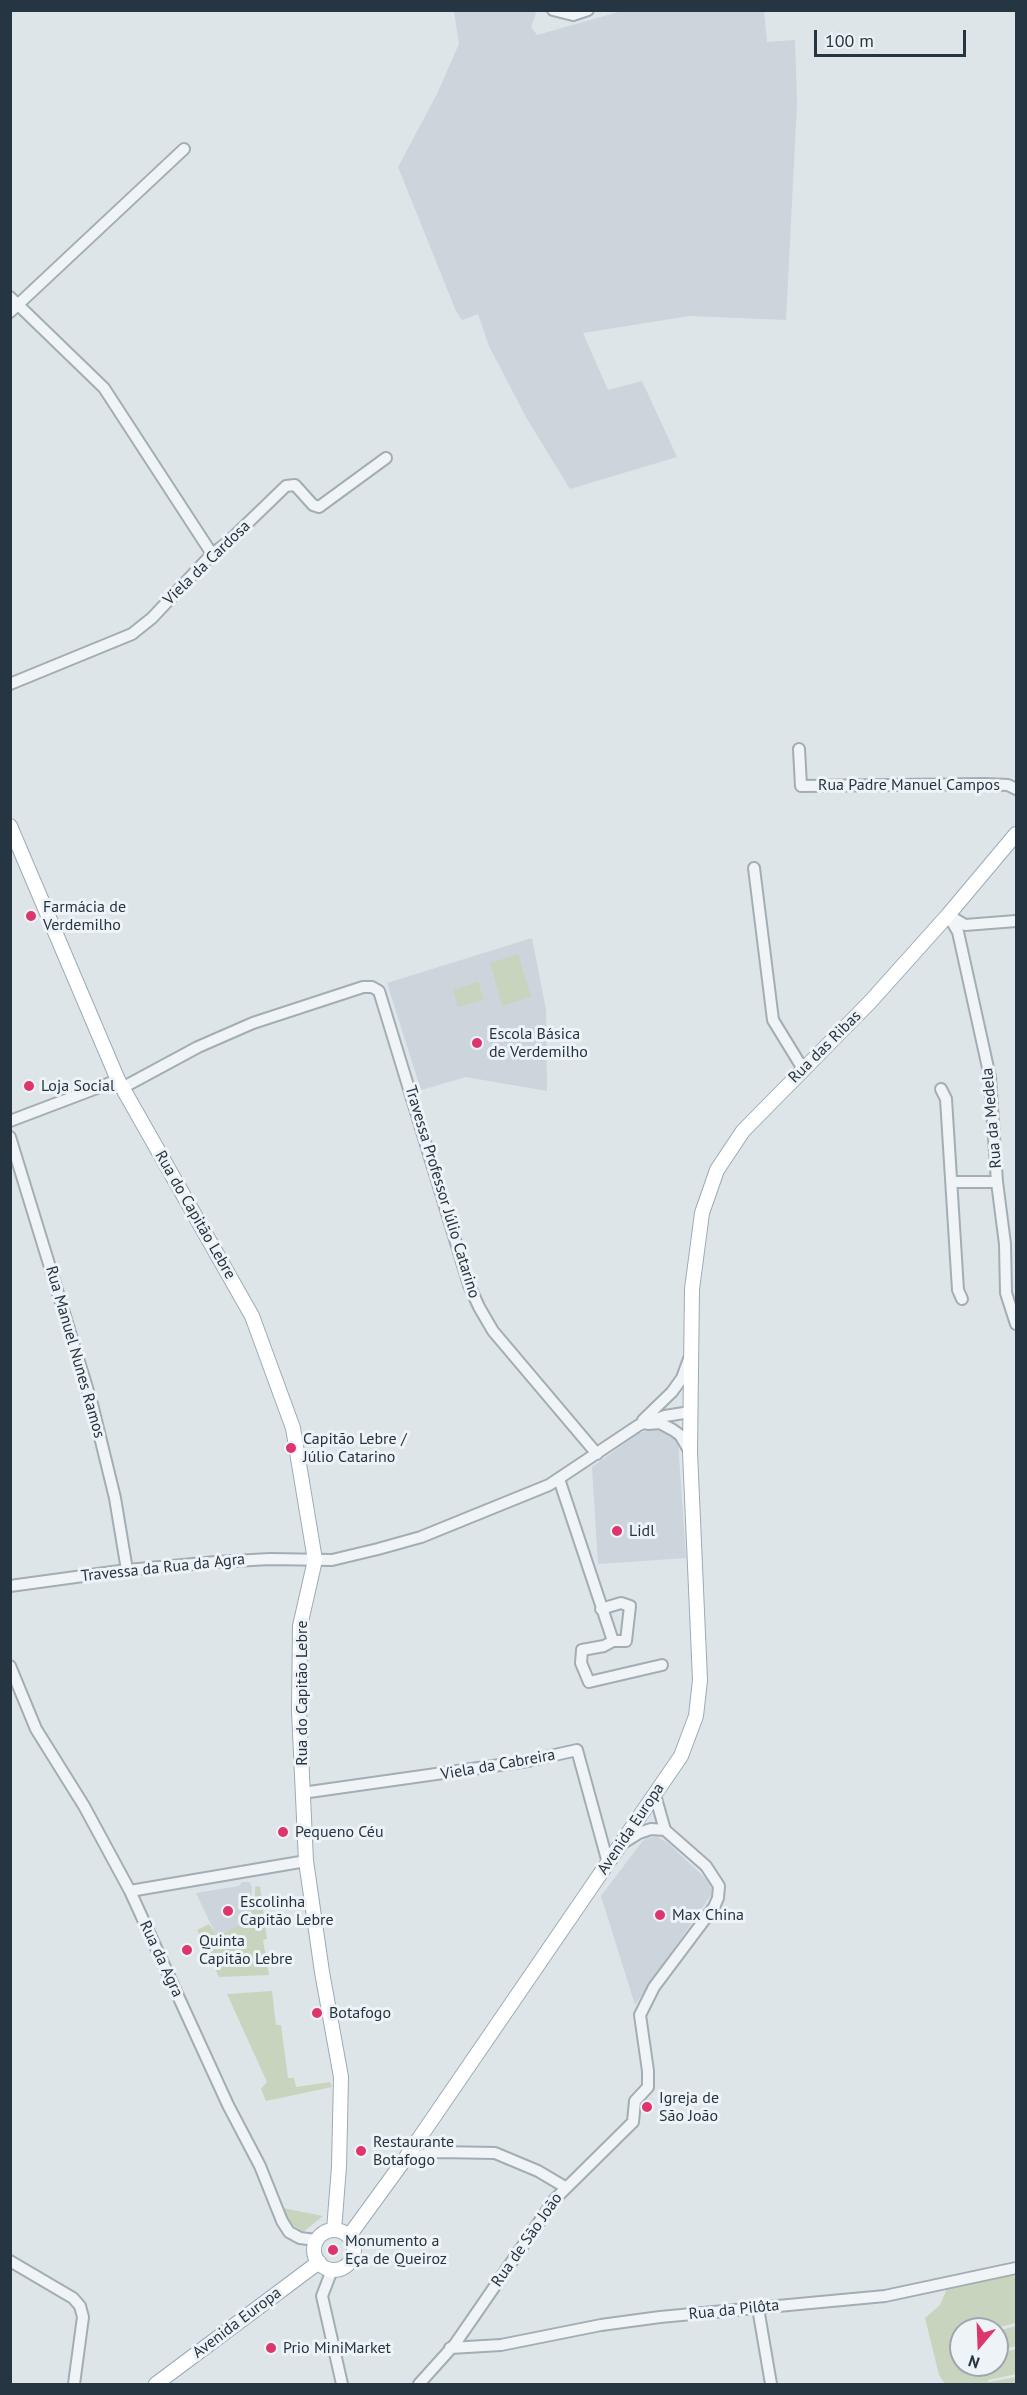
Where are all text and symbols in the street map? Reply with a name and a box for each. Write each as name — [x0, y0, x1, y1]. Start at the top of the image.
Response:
scale bar — [817, 18, 968, 56]
text: 100 m — [825, 29, 874, 52]
street label: Viela da Cardosa — [160, 517, 254, 609]
street label: Rua Padre Manuel Campos — [818, 775, 1000, 795]
place label: Farmácia de Verdemilho — [43, 897, 126, 935]
marker: Farmácia de Verdemilho — [24, 909, 38, 923]
street label: Rua das Ribas — [785, 1007, 865, 1087]
place label: Escola Básica de Verdemilho — [489, 1024, 588, 1062]
marker: Escola Básica de Verdemilho — [470, 1036, 484, 1050]
street label: Rua da Medela — [978, 1067, 1006, 1169]
place label: Loja Social — [41, 1076, 115, 1096]
marker: Loja Social — [22, 1079, 36, 1093]
street label: Travessa Professor Júlio Catarino — [400, 1083, 484, 1301]
street label: Rua do Capitão Lebre — [150, 1147, 240, 1283]
street label: Rua Manuel Nunes Ramos — [41, 1264, 109, 1440]
place label: Capitão Lebre / Júlio Catarino — [303, 1429, 407, 1467]
marker: Capitão Lebre / Júlio Catarino — [284, 1441, 298, 1455]
place label: Lidl — [629, 1521, 655, 1541]
marker: Lidl — [610, 1524, 624, 1538]
street label: Travessa da Rua da Agra — [80, 1550, 246, 1586]
street label: Rua do Capitão Lebre — [292, 1620, 312, 1766]
street label: Viela da Cabreira — [439, 1745, 557, 1785]
street label: Avenida Europa — [593, 1780, 669, 1878]
place label: Pequeno Céu — [295, 1822, 384, 1842]
marker: Pequeno Céu — [276, 1825, 290, 1839]
place label: Escolinha Capitão Lebre — [240, 1892, 334, 1930]
marker: Escolinha Capitão Lebre — [221, 1904, 235, 1918]
place label: Max China — [672, 1905, 744, 1925]
marker: Max China — [653, 1908, 667, 1922]
street label: Rua da Agra — [135, 1918, 187, 2000]
place label: Quinta Capitão Lebre — [199, 1931, 293, 1969]
marker: Quinta Capitão Lebre — [180, 1943, 194, 1957]
place label: Botafogo — [329, 2003, 391, 2023]
marker: Botafogo — [310, 2006, 324, 2020]
place label: Igreja de São João — [659, 2088, 719, 2126]
marker: Igreja de São João — [640, 2100, 654, 2114]
place label: Restaurante Botafogo — [373, 2132, 454, 2170]
marker: Restaurante Botafogo — [354, 2144, 368, 2158]
street label: Rua de São João — [488, 2189, 566, 2291]
place label: Monumento a Eça de Queiroz — [345, 2231, 447, 2269]
marker: Monumento a Eça de Queiroz — [326, 2243, 340, 2257]
street label: Avenida Europa — [189, 2283, 285, 2363]
street label: Rua da Pilôta — [688, 2296, 780, 2324]
north arrow — [949, 2317, 1009, 2377]
place label: Prio MiniMarket — [283, 2338, 391, 2358]
marker: Prio MiniMarket — [264, 2341, 278, 2355]
text: N — [966, 2351, 982, 2373]

